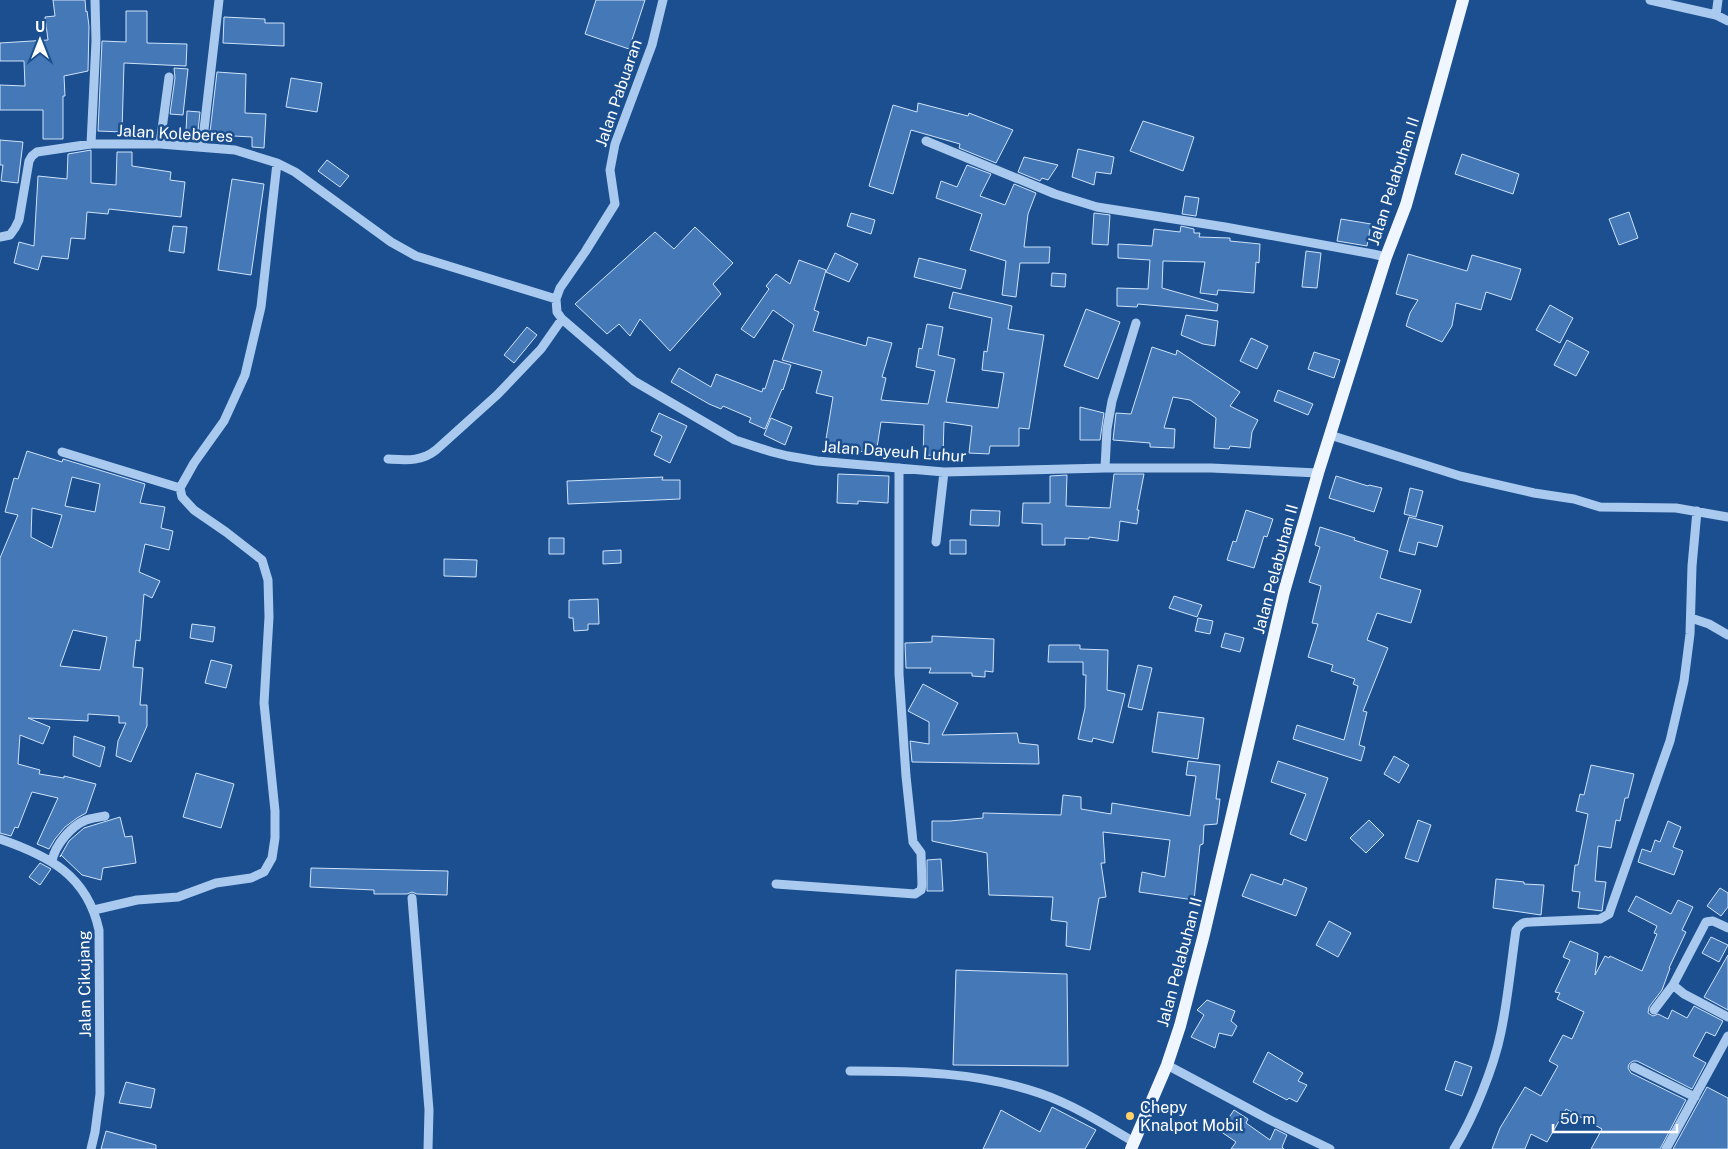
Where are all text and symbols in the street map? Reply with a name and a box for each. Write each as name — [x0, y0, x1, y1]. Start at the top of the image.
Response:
north arrow — [15, 15, 65, 65]
text: U — [35, 19, 45, 35]
street label: Jalan Pabuaran — [591, 37, 646, 149]
street label: Jalan Pelabuhan II — [1364, 115, 1423, 248]
street label: Jalan Koleberes — [116, 121, 234, 146]
street label: Jalan Dayeuh Luhur — [821, 437, 967, 466]
street label: Jalan Pelabuhan II — [1249, 502, 1302, 636]
street label: Jalan Pelabuhan II — [1153, 895, 1206, 1029]
street label: Jalan Cikujang — [74, 930, 95, 1038]
place label: Chepy Knalpot Mobil — [1140, 1098, 1244, 1135]
scale bar — [1553, 1102, 1677, 1134]
marker: Chepy Knalpot Mobil — [1124, 1110, 1136, 1122]
text: 50 m — [1560, 1110, 1595, 1127]

